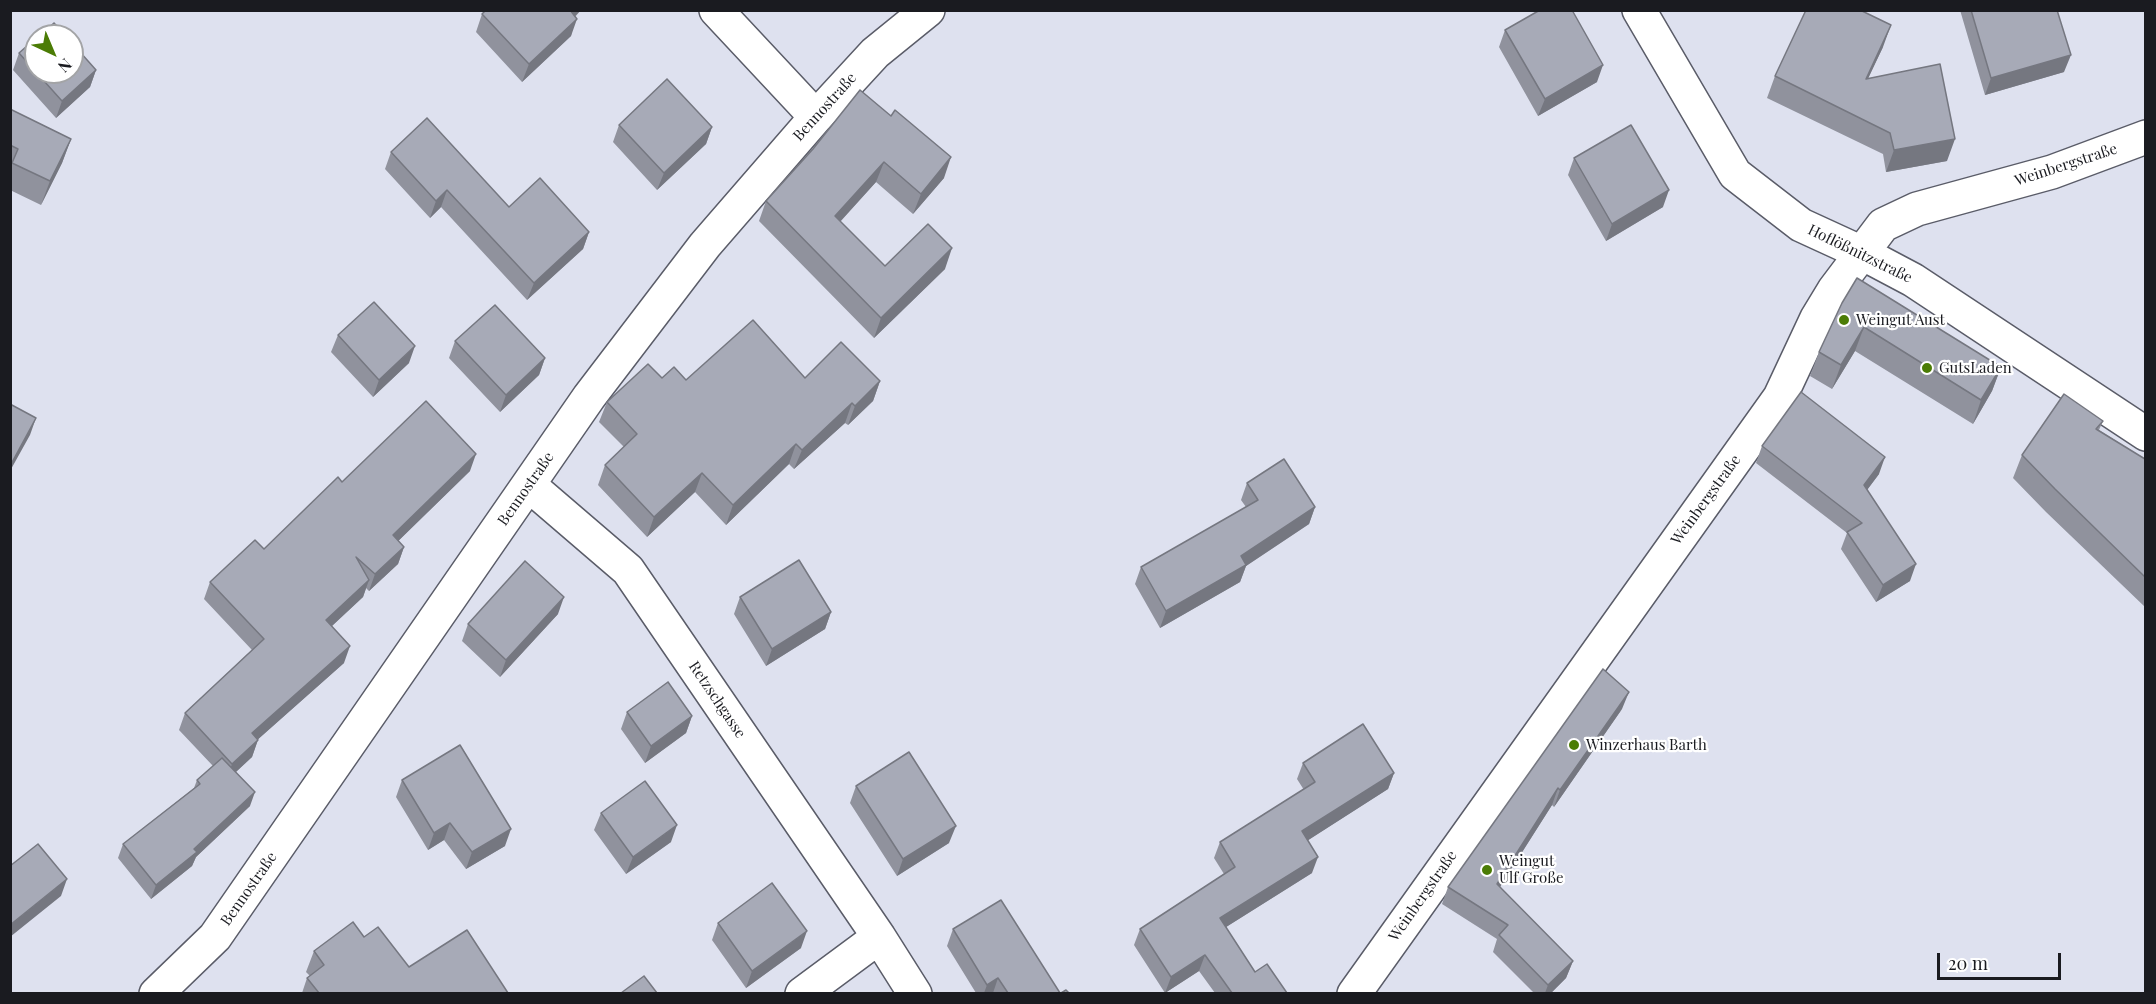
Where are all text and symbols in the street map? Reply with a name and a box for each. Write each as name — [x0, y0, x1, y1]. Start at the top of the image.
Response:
north arrow — [24, 24, 84, 84]
text: N — [54, 54, 77, 77]
street label: Bennostraße — [790, 69, 860, 145]
street label: Weinbergstraße — [2013, 140, 2119, 190]
street label: Hoflößnitzstraße — [1805, 221, 1915, 287]
place label: Weingut Aust — [1856, 311, 1945, 329]
marker: Weingut Aust — [1837, 313, 1851, 327]
place label: GutsLaden — [1939, 359, 2012, 377]
marker: GutsLaden — [1920, 361, 1934, 375]
street label: Bennostraße — [494, 449, 558, 529]
street label: Weinbergstraße — [1667, 452, 1745, 548]
street label: Retzschgasse — [685, 658, 749, 742]
place label: Winzerhaus Barth — [1586, 736, 1707, 754]
marker: Winzerhaus Barth — [1567, 738, 1581, 752]
street label: Weinbergstraße — [1385, 847, 1461, 945]
street label: Bennostraße — [217, 849, 281, 929]
place label: Weingut Ulf Große — [1499, 852, 1563, 887]
marker: Weingut Ulf Große — [1480, 863, 1494, 877]
scale bar — [1940, 941, 2064, 979]
text: 20 m — [1948, 951, 1988, 975]

